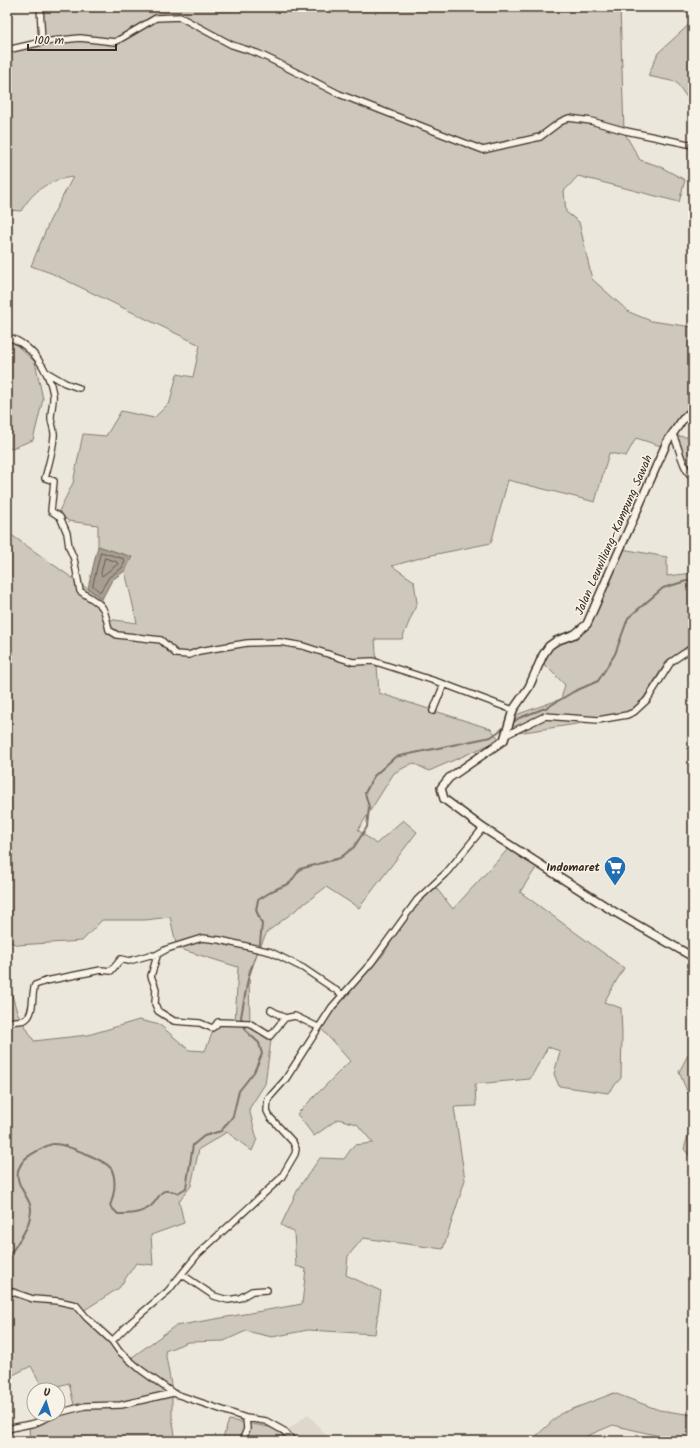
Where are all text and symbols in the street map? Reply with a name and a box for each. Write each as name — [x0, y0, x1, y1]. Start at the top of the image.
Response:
scale bar — [28, 26, 116, 52]
text: 100 m — [34, 31, 65, 50]
street label: Jalan Leuwiliang–Kampung Sawah — [570, 452, 658, 618]
supermarket icon: Indomaret — [602, 854, 628, 887]
place label: Indomaret — [546, 858, 601, 877]
north arrow — [26, 1382, 66, 1422]
text: U — [43, 1384, 51, 1402]

